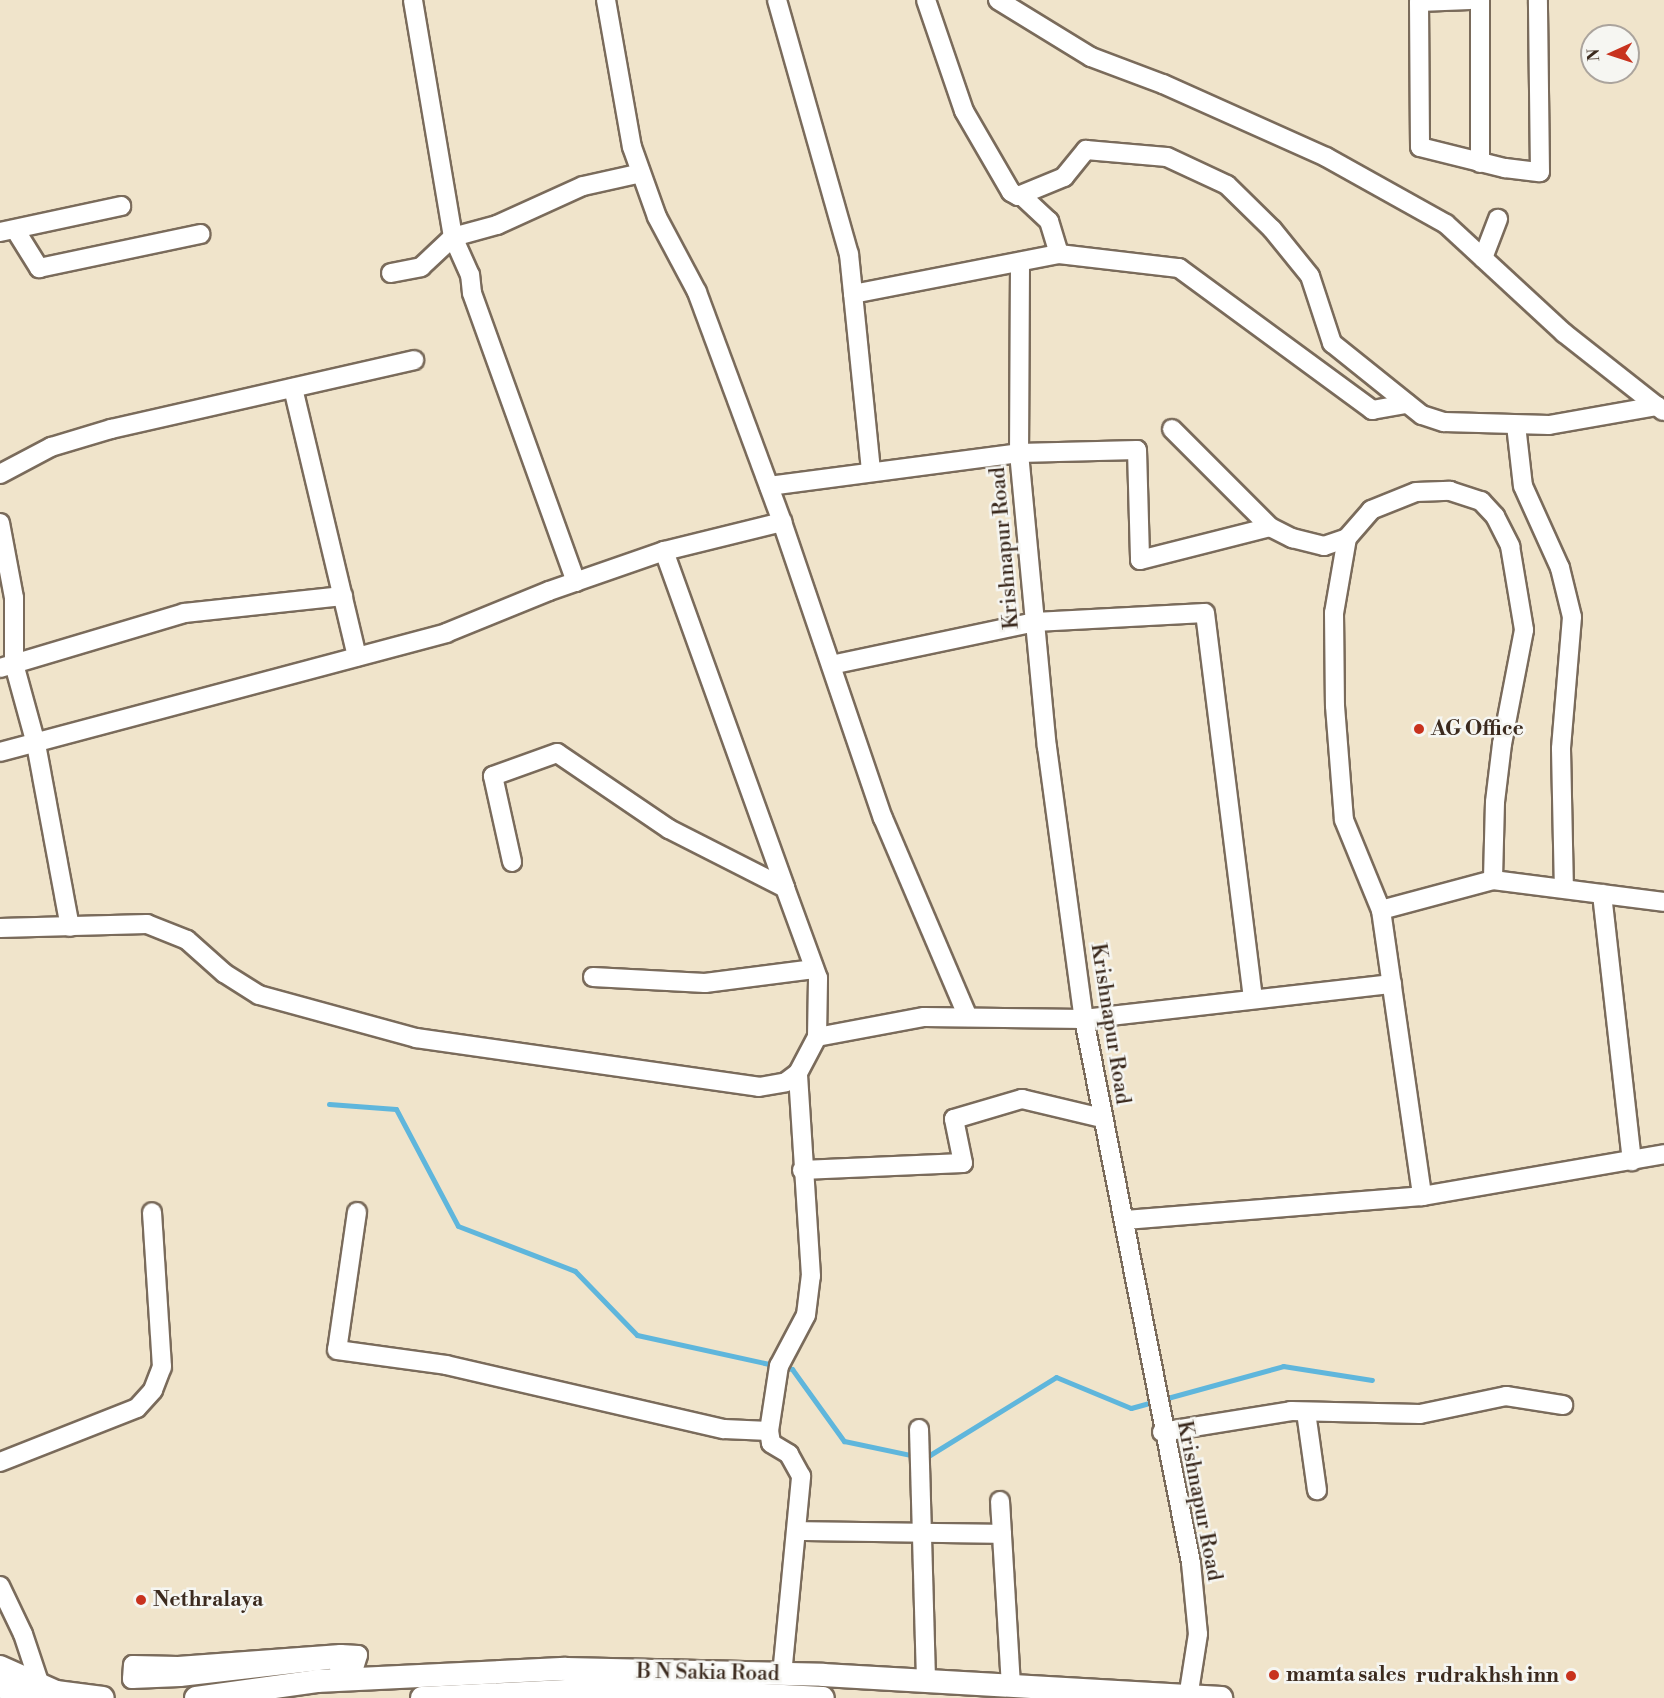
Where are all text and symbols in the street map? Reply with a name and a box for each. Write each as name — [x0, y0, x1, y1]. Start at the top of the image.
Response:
north arrow — [1580, 24, 1640, 84]
text: N — [1584, 48, 1604, 62]
street label: Krishnapur Road — [985, 466, 1025, 630]
place label: AG Office — [1431, 716, 1524, 742]
marker: AG Office — [1412, 722, 1426, 736]
street label: Krishnapur Road — [1085, 942, 1135, 1106]
street label: Krishnapur Road — [1171, 1419, 1227, 1583]
place label: Nethralaya — [153, 1587, 263, 1613]
marker: Nethralaya — [134, 1593, 148, 1607]
street label: B N Sakia Road — [636, 1659, 780, 1687]
place label: mamta sales — [1286, 1662, 1406, 1688]
place label: rudrakhsh inn — [1416, 1663, 1559, 1689]
marker: mamta sales — [1267, 1668, 1281, 1682]
marker: rudrakhsh inn — [1564, 1669, 1578, 1683]

